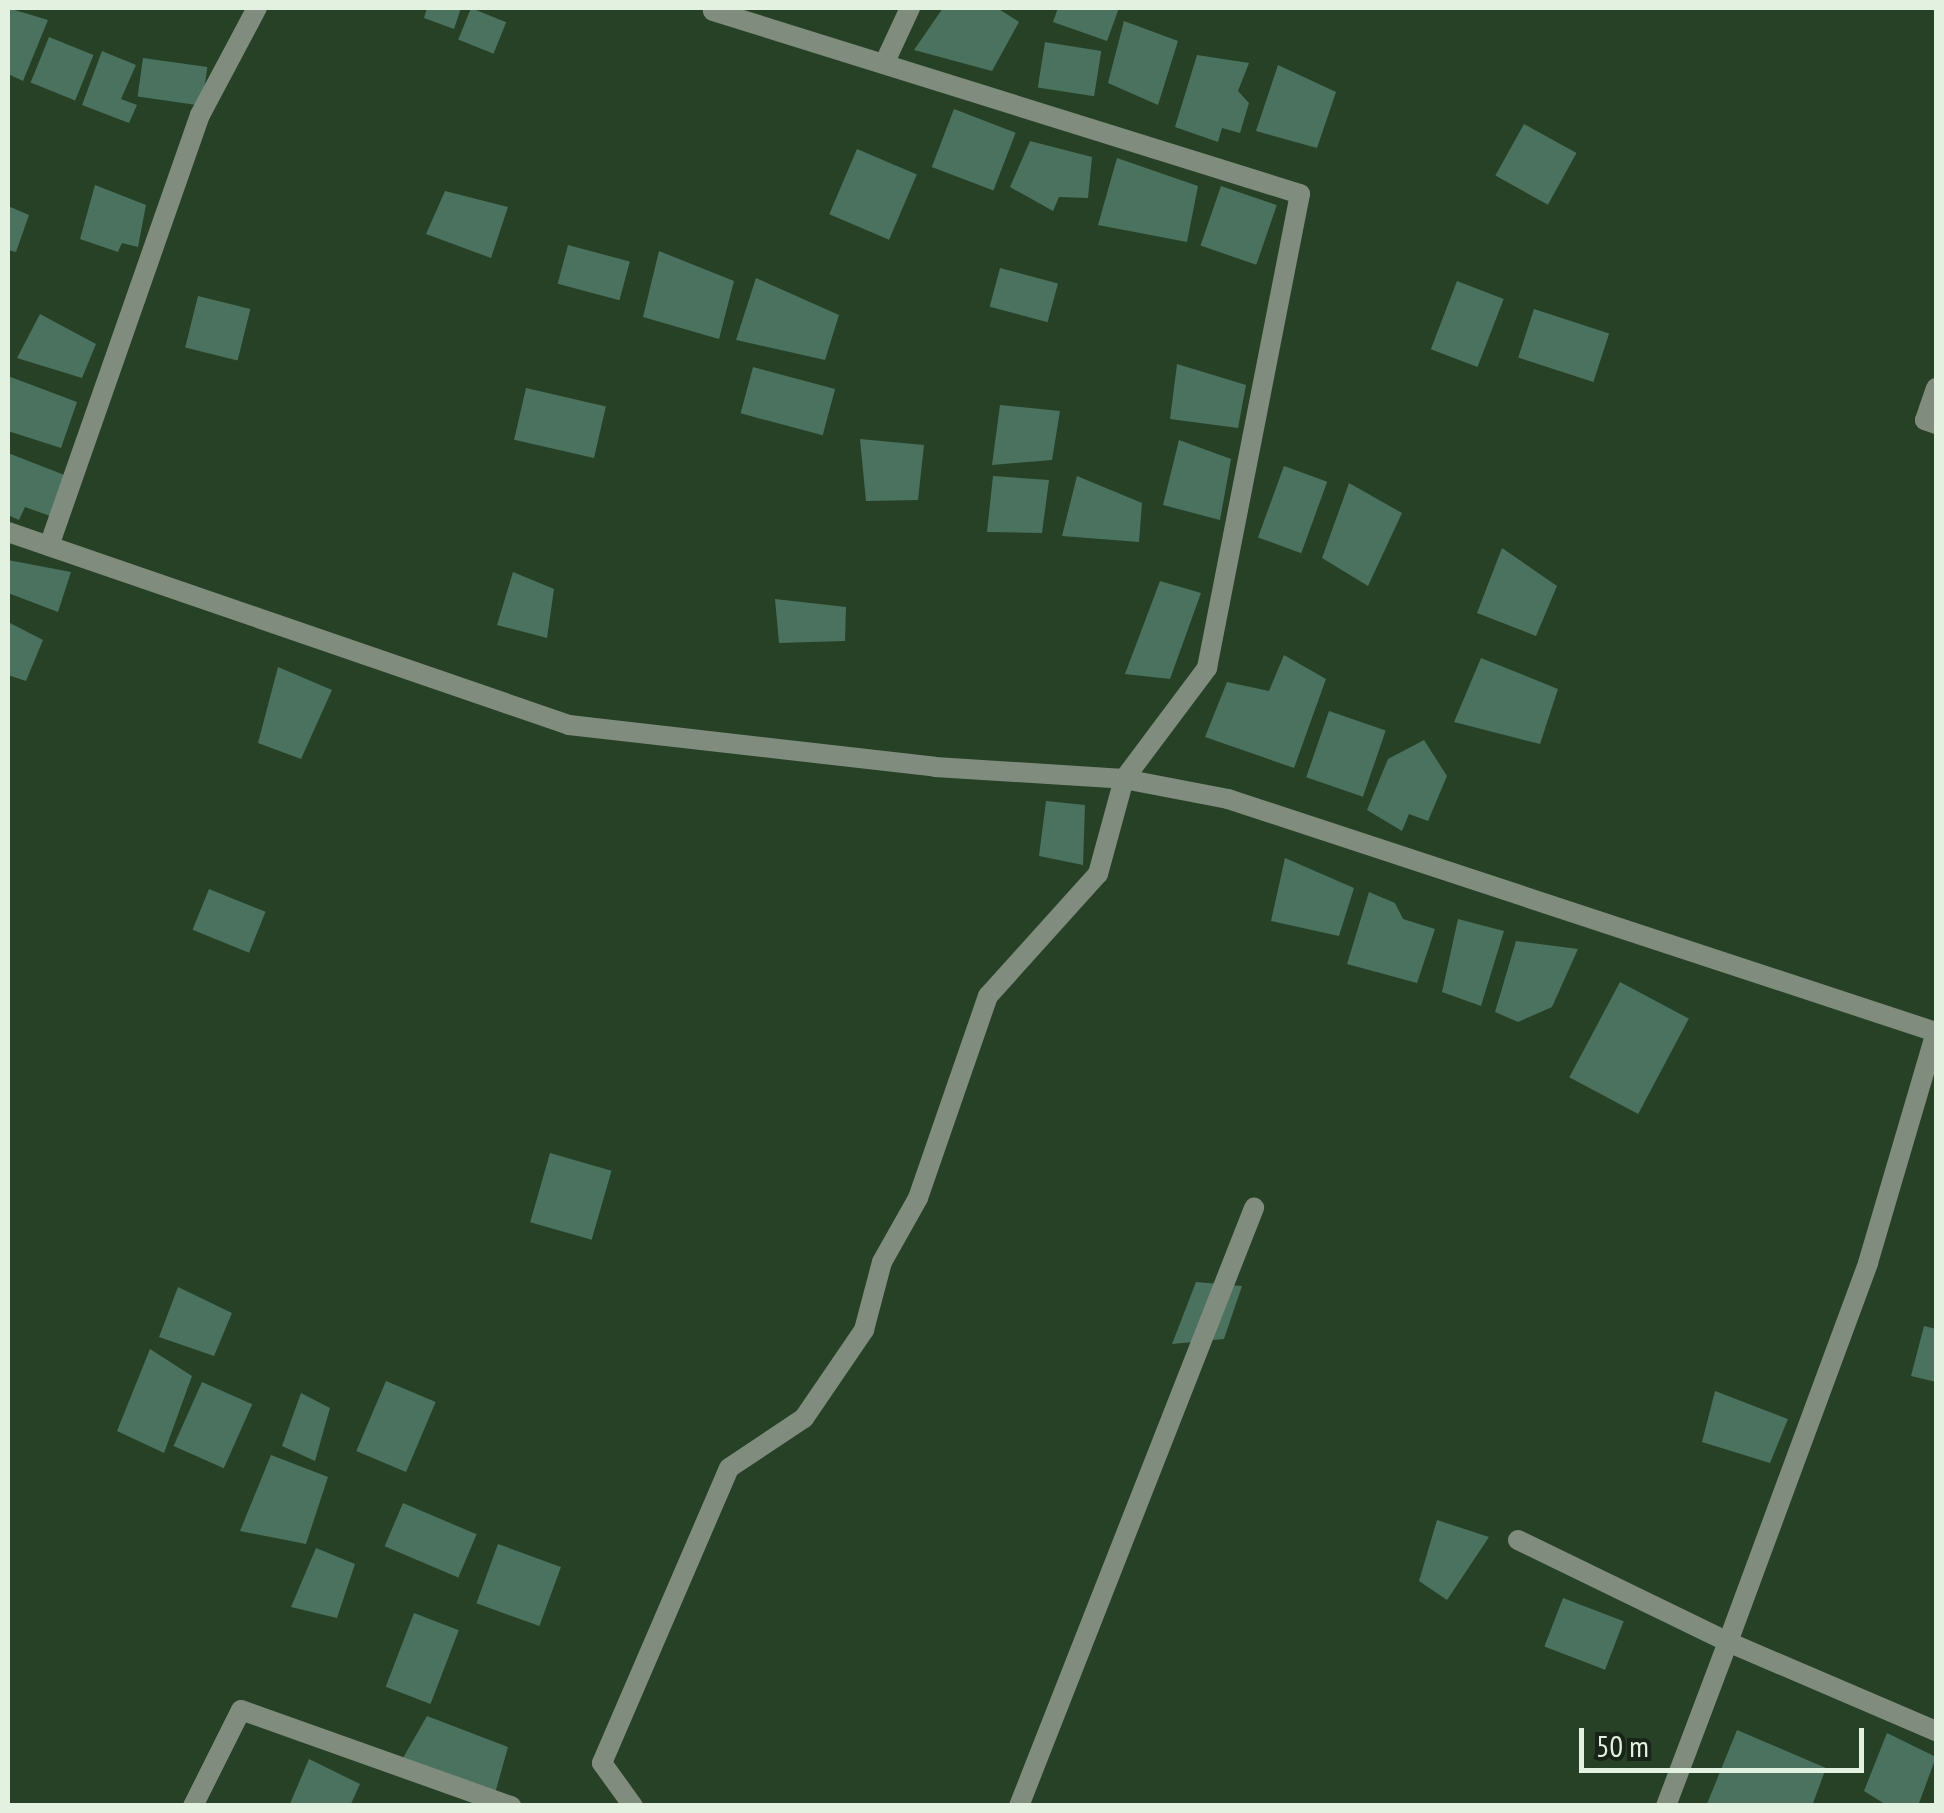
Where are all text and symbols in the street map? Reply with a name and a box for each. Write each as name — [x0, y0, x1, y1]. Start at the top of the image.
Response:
scale bar — [1584, 1708, 1869, 1770]
text: 50 m — [1596, 1726, 1649, 1765]

